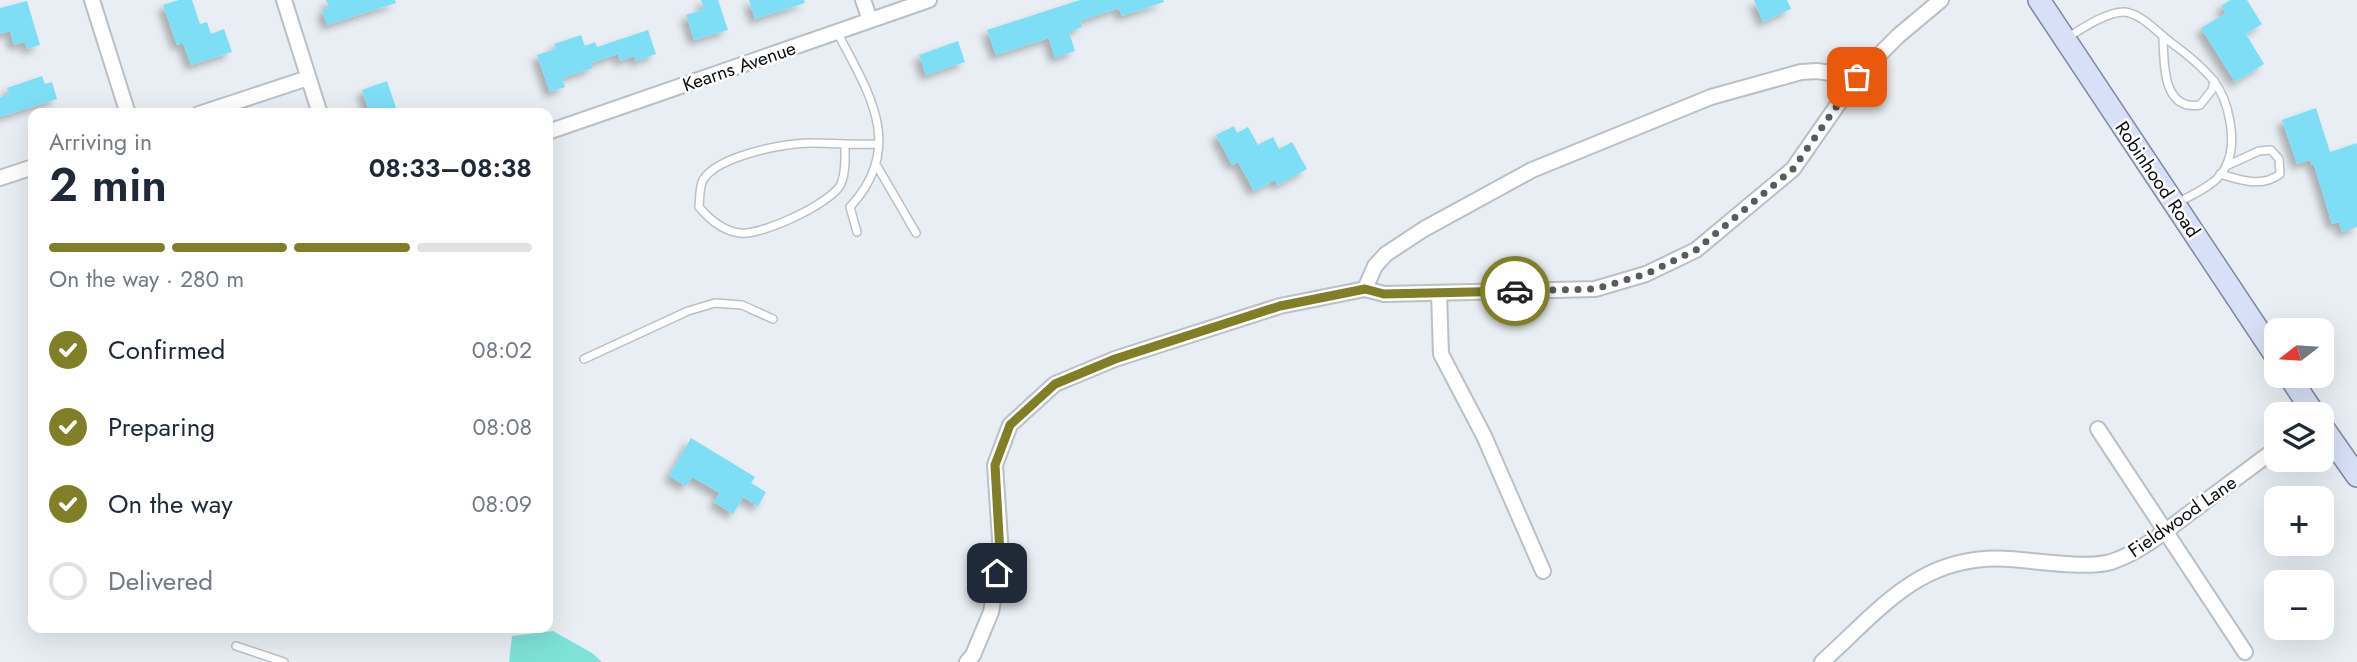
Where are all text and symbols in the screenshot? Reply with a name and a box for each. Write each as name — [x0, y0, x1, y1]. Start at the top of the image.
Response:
street label: Kearns Avenue — [679, 34, 800, 98]
pin — [1827, 47, 1887, 107]
icon: bag — [1838, 58, 1876, 96]
street label: Robinhood Road — [2109, 116, 2207, 243]
text: Arriving in — [49, 125, 152, 159]
text: 08:33–08:38 — [369, 149, 532, 187]
text: 2 min — [49, 152, 167, 218]
courier — [1480, 256, 1550, 326]
text: On the way · 280 m — [49, 262, 244, 296]
icon: car — [1496, 272, 1534, 310]
north arrow — [2264, 318, 2334, 388]
map controls — [2264, 318, 2334, 640]
icon: check — [49, 331, 87, 369]
text: Confirmed — [108, 331, 225, 369]
text: 08:02 — [472, 333, 532, 367]
button: layers — [2264, 402, 2334, 472]
icon: check — [49, 408, 87, 446]
text: Preparing — [108, 408, 215, 446]
text: 08:08 — [472, 410, 532, 444]
street label: Fieldwood Lane — [2123, 469, 2242, 564]
icon: check — [49, 485, 87, 523]
text: On the way — [108, 485, 233, 523]
button: + — [2264, 486, 2334, 556]
text: 08:09 — [472, 487, 532, 521]
pin — [967, 543, 1027, 603]
icon: home — [978, 554, 1016, 592]
text: Delivered — [108, 562, 213, 600]
button: − — [2264, 570, 2334, 640]

